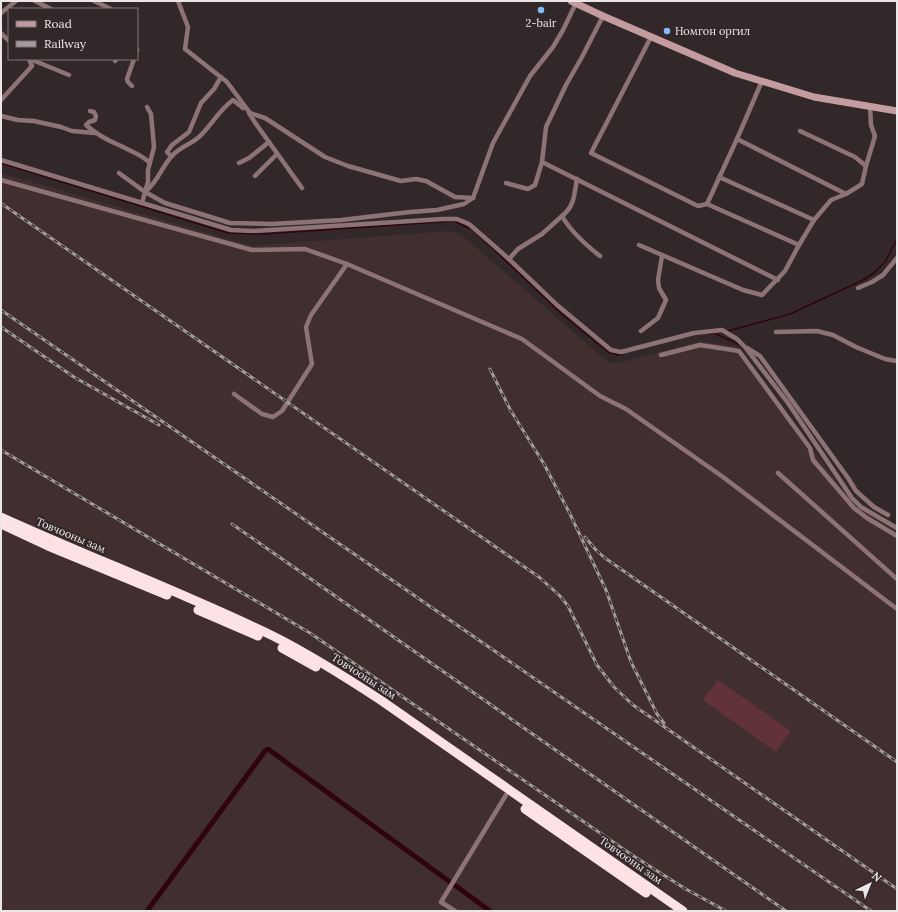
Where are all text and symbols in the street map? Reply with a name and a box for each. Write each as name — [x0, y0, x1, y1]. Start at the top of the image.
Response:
marker: 2-bair — [536, 5, 546, 15]
legend — [8, 8, 138, 60]
text: Road — [44, 16, 72, 31]
place label: 2-bair — [525, 16, 557, 30]
place label: Номгон оргил — [675, 24, 751, 38]
marker: Номгон оргил — [662, 26, 672, 36]
text: Railway — [44, 36, 87, 51]
street label: Товчооны зам — [34, 514, 108, 556]
street label: Товчооны зам — [329, 650, 399, 702]
street label: Товчооны зам — [597, 833, 665, 887]
north arrow — [850, 864, 890, 904]
text: N — [869, 869, 885, 885]

